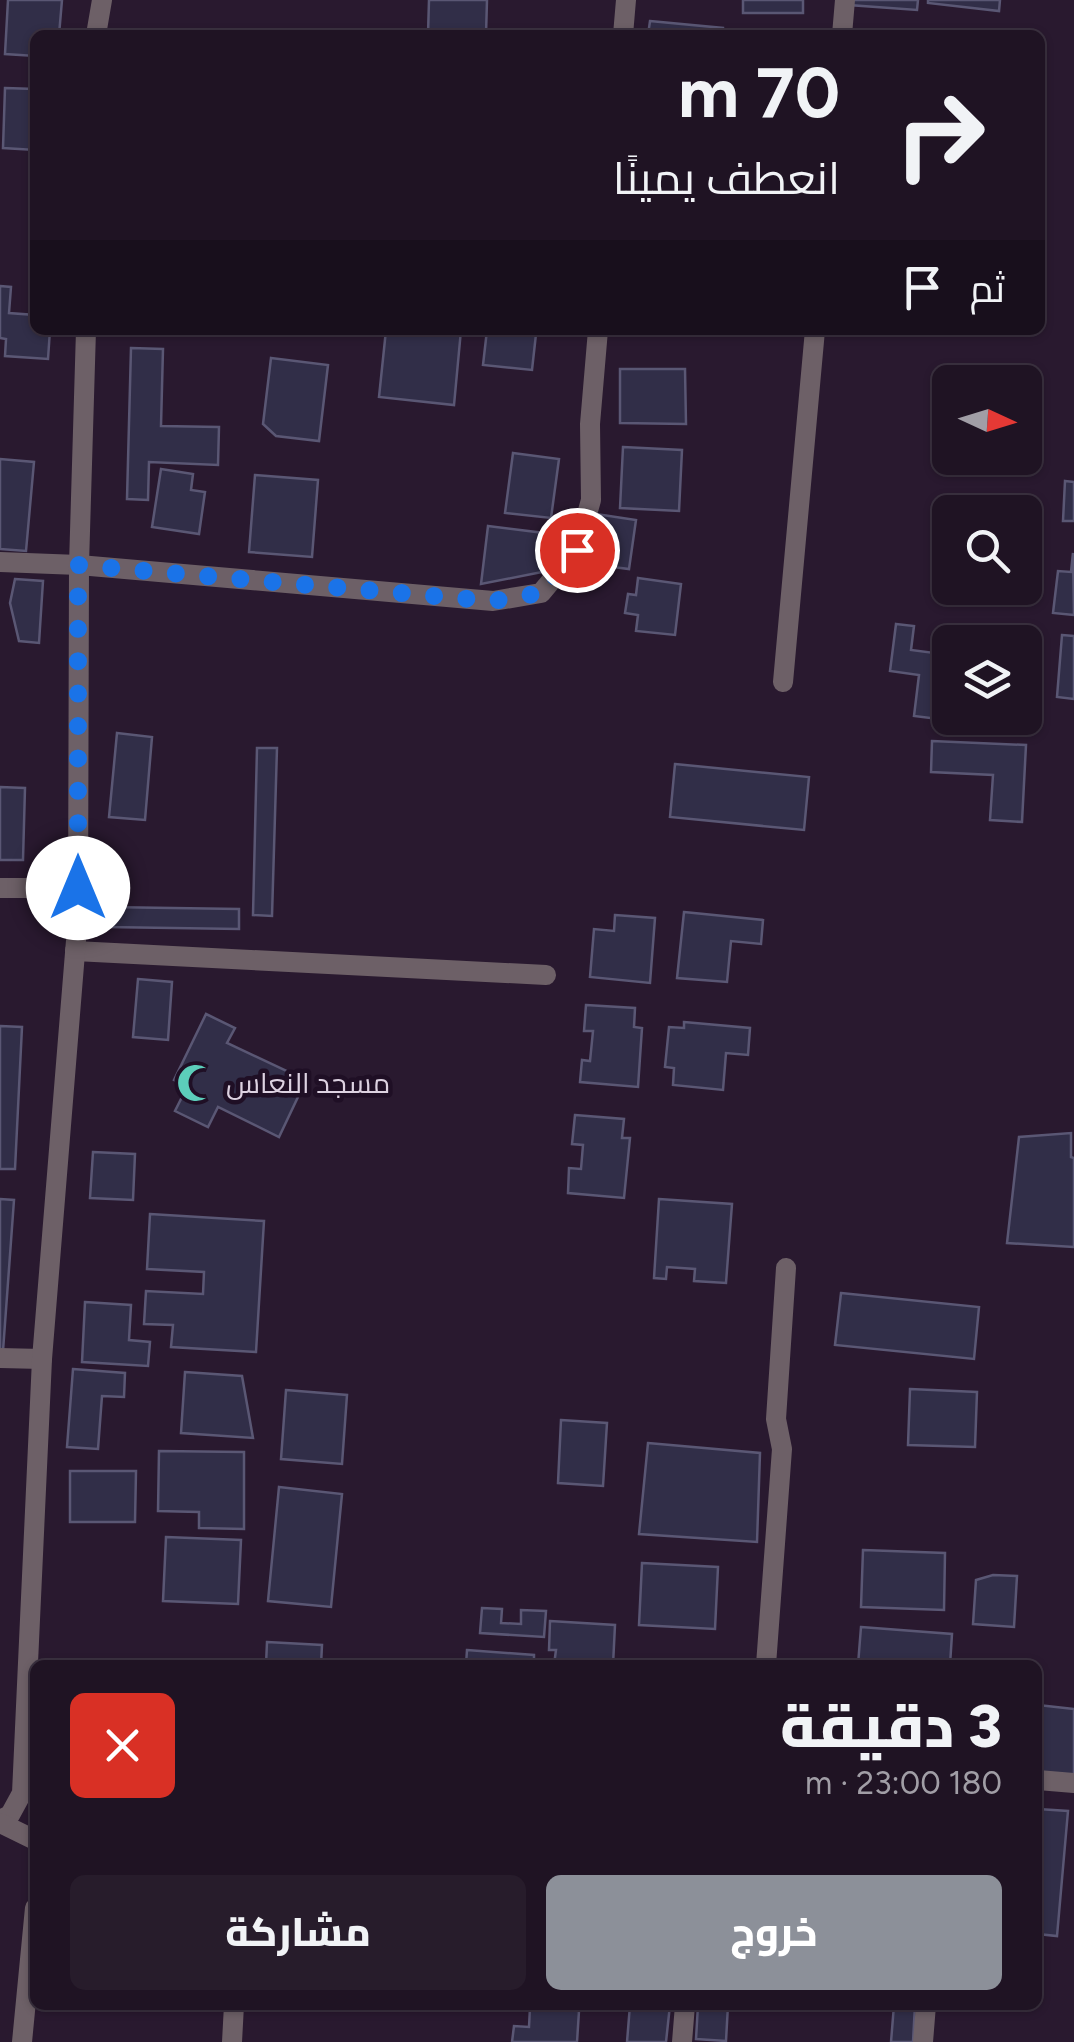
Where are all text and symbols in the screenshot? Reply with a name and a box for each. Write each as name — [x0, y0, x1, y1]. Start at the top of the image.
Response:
text: 70 m — [678, 50, 840, 135]
icon: right — [875, 70, 1005, 200]
text: انعطف يمينًا — [613, 151, 840, 205]
icon: arrive — [895, 260, 950, 315]
text: ثم — [970, 266, 1005, 312]
north arrow — [932, 365, 1042, 475]
map controls — [932, 365, 1042, 735]
button: search — [932, 495, 1042, 605]
pin — [535, 508, 620, 593]
icon: arrive — [550, 523, 605, 578]
button: layers — [932, 625, 1042, 735]
position arrow — [26, 836, 130, 940]
mosque icon: مسجد النعاس — [175, 1062, 217, 1104]
place label: مسجد النعاس — [226, 1066, 390, 1100]
text: 3 دقيقة — [780, 1690, 1002, 1762]
button: close — [70, 1693, 175, 1798]
text: 180 m · 23:00 — [805, 1764, 1002, 1802]
button: مشاركة — [70, 1875, 526, 1990]
button: خروج — [546, 1875, 1002, 1990]

